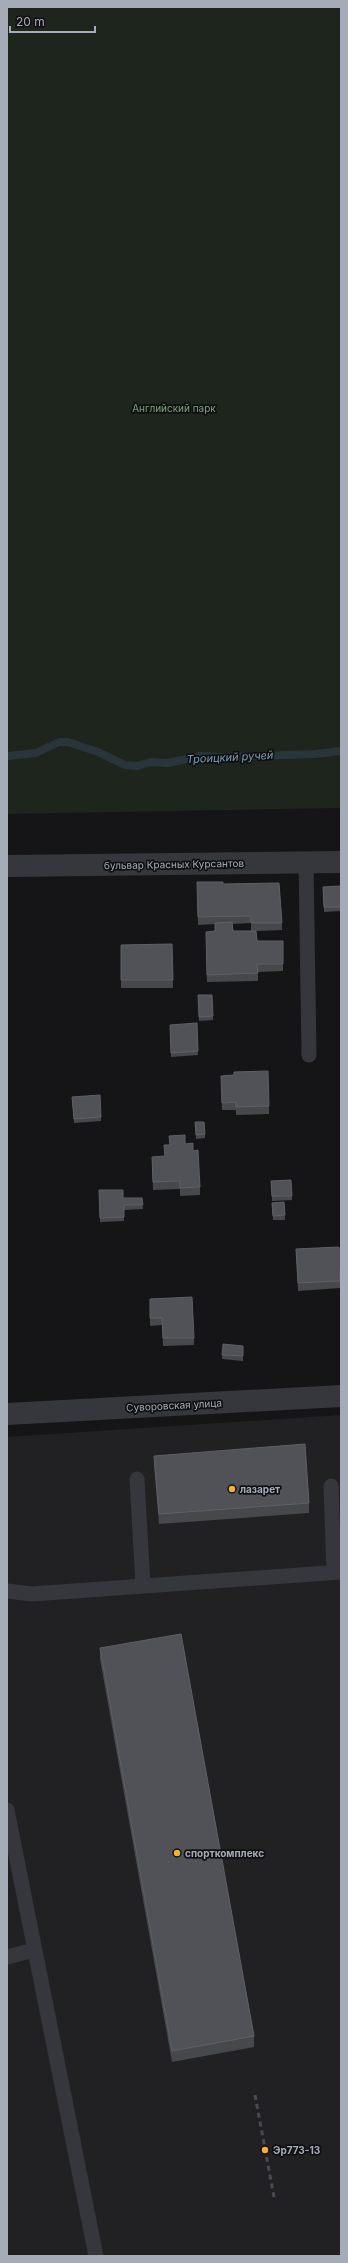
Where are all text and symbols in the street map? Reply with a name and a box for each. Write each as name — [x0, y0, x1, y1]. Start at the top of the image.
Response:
scale bar — [10, 8, 95, 34]
text: 20 m — [16, 14, 45, 29]
park label: Английский парк — [132, 402, 216, 414]
water label: Троицкий ручей — [186, 748, 274, 766]
street label: бульвар Красных Курсантов — [104, 857, 244, 871]
street label: Суворовская улица — [126, 1396, 222, 1414]
place label: лазарет — [240, 1483, 280, 1495]
marker: лазарет — [227, 1484, 237, 1494]
place label: спорткомплекс — [185, 1847, 264, 1859]
marker: спорткомплекс — [172, 1848, 182, 1858]
place label: Эр773-13 — [273, 2144, 320, 2156]
marker: Эр773-13 — [260, 2145, 270, 2155]

